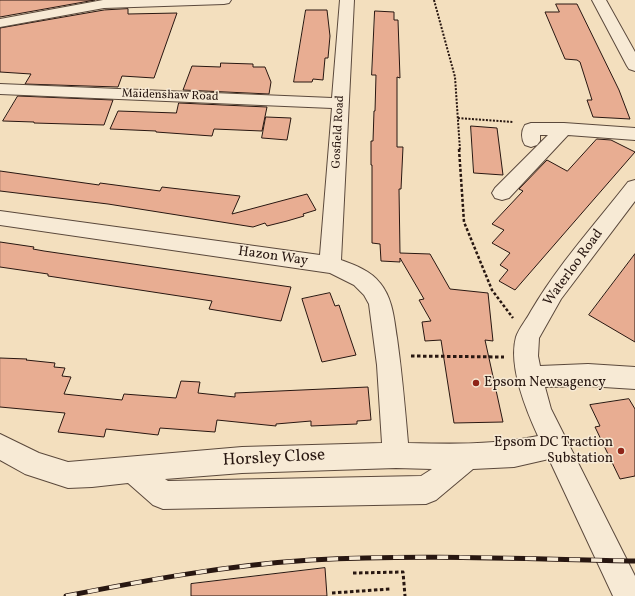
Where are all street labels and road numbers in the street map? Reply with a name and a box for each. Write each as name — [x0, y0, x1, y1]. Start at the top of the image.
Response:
street label: Maidenshaw Road — [121, 87, 219, 105]
street label: Gosfield Road — [330, 95, 348, 169]
street label: Waterloo Road — [541, 226, 607, 310]
street label: Hazon Way — [237, 244, 309, 270]
street label: Horsley Close — [222, 446, 326, 472]

